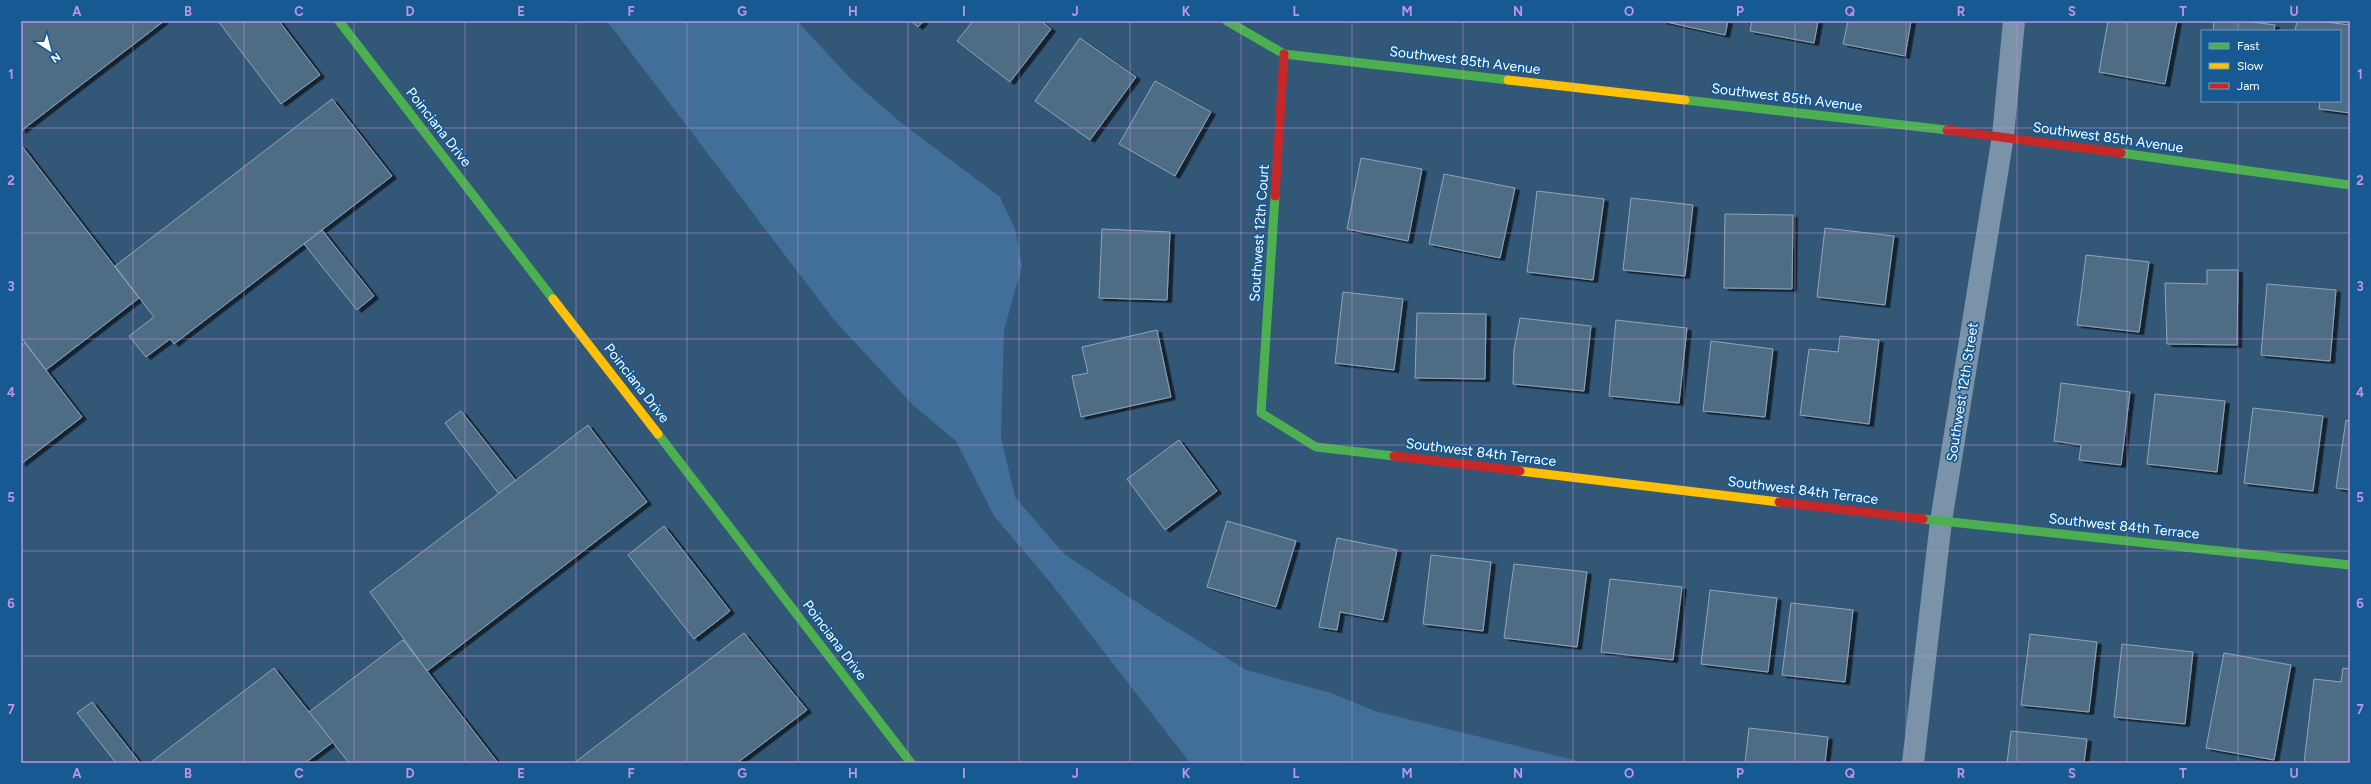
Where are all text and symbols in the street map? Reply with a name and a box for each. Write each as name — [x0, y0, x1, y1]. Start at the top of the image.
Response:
text: A — [72, 4, 82, 19]
text: B — [184, 4, 192, 19]
text: C — [294, 4, 304, 19]
text: D — [405, 4, 415, 19]
text: E — [517, 4, 525, 19]
text: F — [627, 4, 635, 19]
text: G — [737, 4, 747, 19]
text: H — [848, 4, 858, 19]
text: I — [962, 4, 966, 19]
text: J — [1071, 4, 1079, 19]
text: K — [1182, 4, 1191, 19]
text: L — [1293, 4, 1300, 19]
text: M — [1401, 4, 1413, 19]
text: N — [1513, 4, 1523, 19]
text: O — [1624, 4, 1634, 19]
text: P — [1736, 4, 1744, 19]
text: Q — [1845, 4, 1855, 19]
text: R — [1957, 4, 1966, 19]
text: S — [2068, 4, 2076, 19]
text: T — [2179, 4, 2187, 19]
text: U — [2289, 4, 2299, 19]
north arrow — [30, 30, 70, 70]
legend — [2201, 30, 2341, 102]
text: Fast — [2237, 39, 2260, 53]
street label: Southwest 85th Avenue — [1389, 43, 1542, 78]
text: N — [48, 50, 63, 65]
text: Slow — [2237, 59, 2264, 73]
text: 1 — [8, 67, 14, 82]
text: 1 — [2357, 67, 2363, 82]
text: Jam — [2237, 79, 2260, 93]
street label: Southwest 85th Avenue — [1711, 80, 1864, 115]
street label: Poinciana Drive — [402, 84, 475, 171]
street label: Southwest 85th Avenue — [2032, 119, 2185, 157]
street label: Southwest 12th Court — [1246, 164, 1273, 302]
text: 2 — [7, 173, 15, 188]
text: 2 — [2356, 173, 2364, 188]
text: 3 — [7, 279, 15, 294]
text: 3 — [2356, 279, 2364, 294]
street label: Southwest 12th Street — [1943, 321, 1982, 463]
street label: Poinciana Drive — [600, 340, 673, 427]
text: 4 — [7, 385, 15, 400]
text: 4 — [2356, 385, 2364, 400]
street label: Southwest 84th Terrace — [1405, 435, 1557, 470]
street label: Southwest 84th Terrace — [1727, 473, 1879, 508]
text: 5 — [7, 490, 15, 505]
text: 5 — [2356, 490, 2364, 505]
street label: Southwest 84th Terrace — [2048, 510, 2200, 543]
text: 6 — [7, 596, 15, 611]
text: 6 — [2356, 596, 2364, 611]
street label: Poinciana Drive — [799, 597, 870, 684]
text: 7 — [7, 702, 15, 717]
text: 7 — [2356, 702, 2364, 717]
text: A — [72, 766, 82, 781]
text: B — [184, 766, 192, 781]
text: C — [294, 766, 304, 781]
text: D — [405, 766, 415, 781]
text: E — [517, 766, 525, 781]
text: F — [627, 766, 635, 781]
text: G — [737, 766, 747, 781]
text: H — [848, 766, 858, 781]
text: I — [962, 766, 966, 781]
text: J — [1071, 766, 1079, 781]
text: K — [1182, 766, 1191, 781]
text: L — [1293, 766, 1300, 781]
text: M — [1401, 766, 1413, 781]
text: N — [1513, 766, 1523, 781]
text: O — [1624, 766, 1634, 781]
text: P — [1736, 766, 1744, 781]
text: Q — [1845, 766, 1855, 781]
text: R — [1957, 766, 1966, 781]
text: S — [2068, 766, 2076, 781]
text: T — [2179, 766, 2187, 781]
text: U — [2289, 766, 2299, 781]

